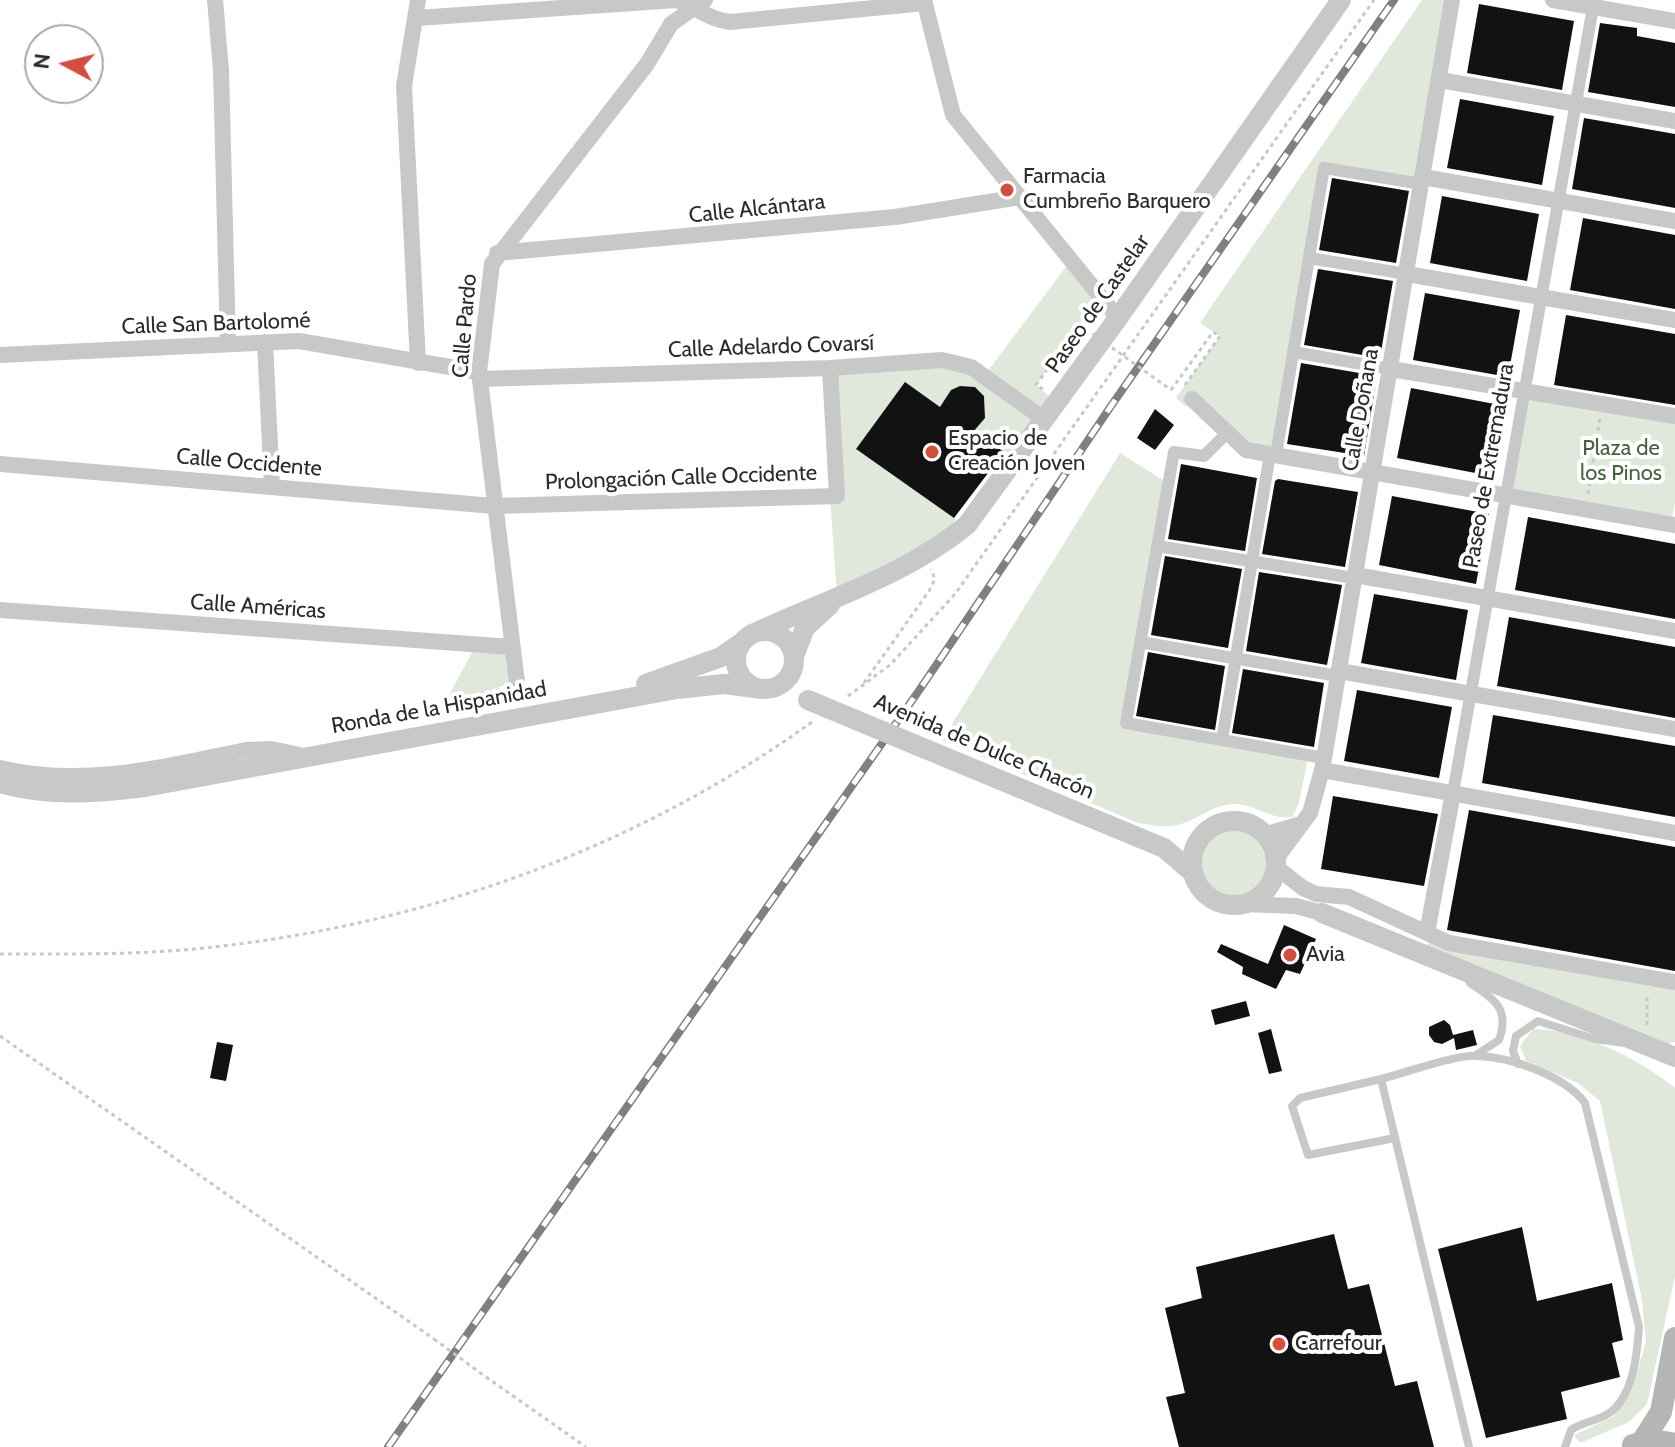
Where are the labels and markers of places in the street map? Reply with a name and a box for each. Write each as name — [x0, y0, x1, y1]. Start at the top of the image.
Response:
place label: Farmacia Cumbreño Barquero — [1023, 164, 1211, 216]
marker: Farmacia Cumbreño Barquero — [998, 181, 1016, 199]
place label: Espacio de Creación Joven — [948, 426, 1085, 478]
marker: Espacio de Creación Joven — [923, 443, 941, 461]
place label: Avia — [1306, 942, 1345, 968]
marker: Avia — [1281, 946, 1299, 964]
place label: Carrefour — [1295, 1331, 1382, 1357]
marker: Carrefour — [1270, 1335, 1288, 1353]

